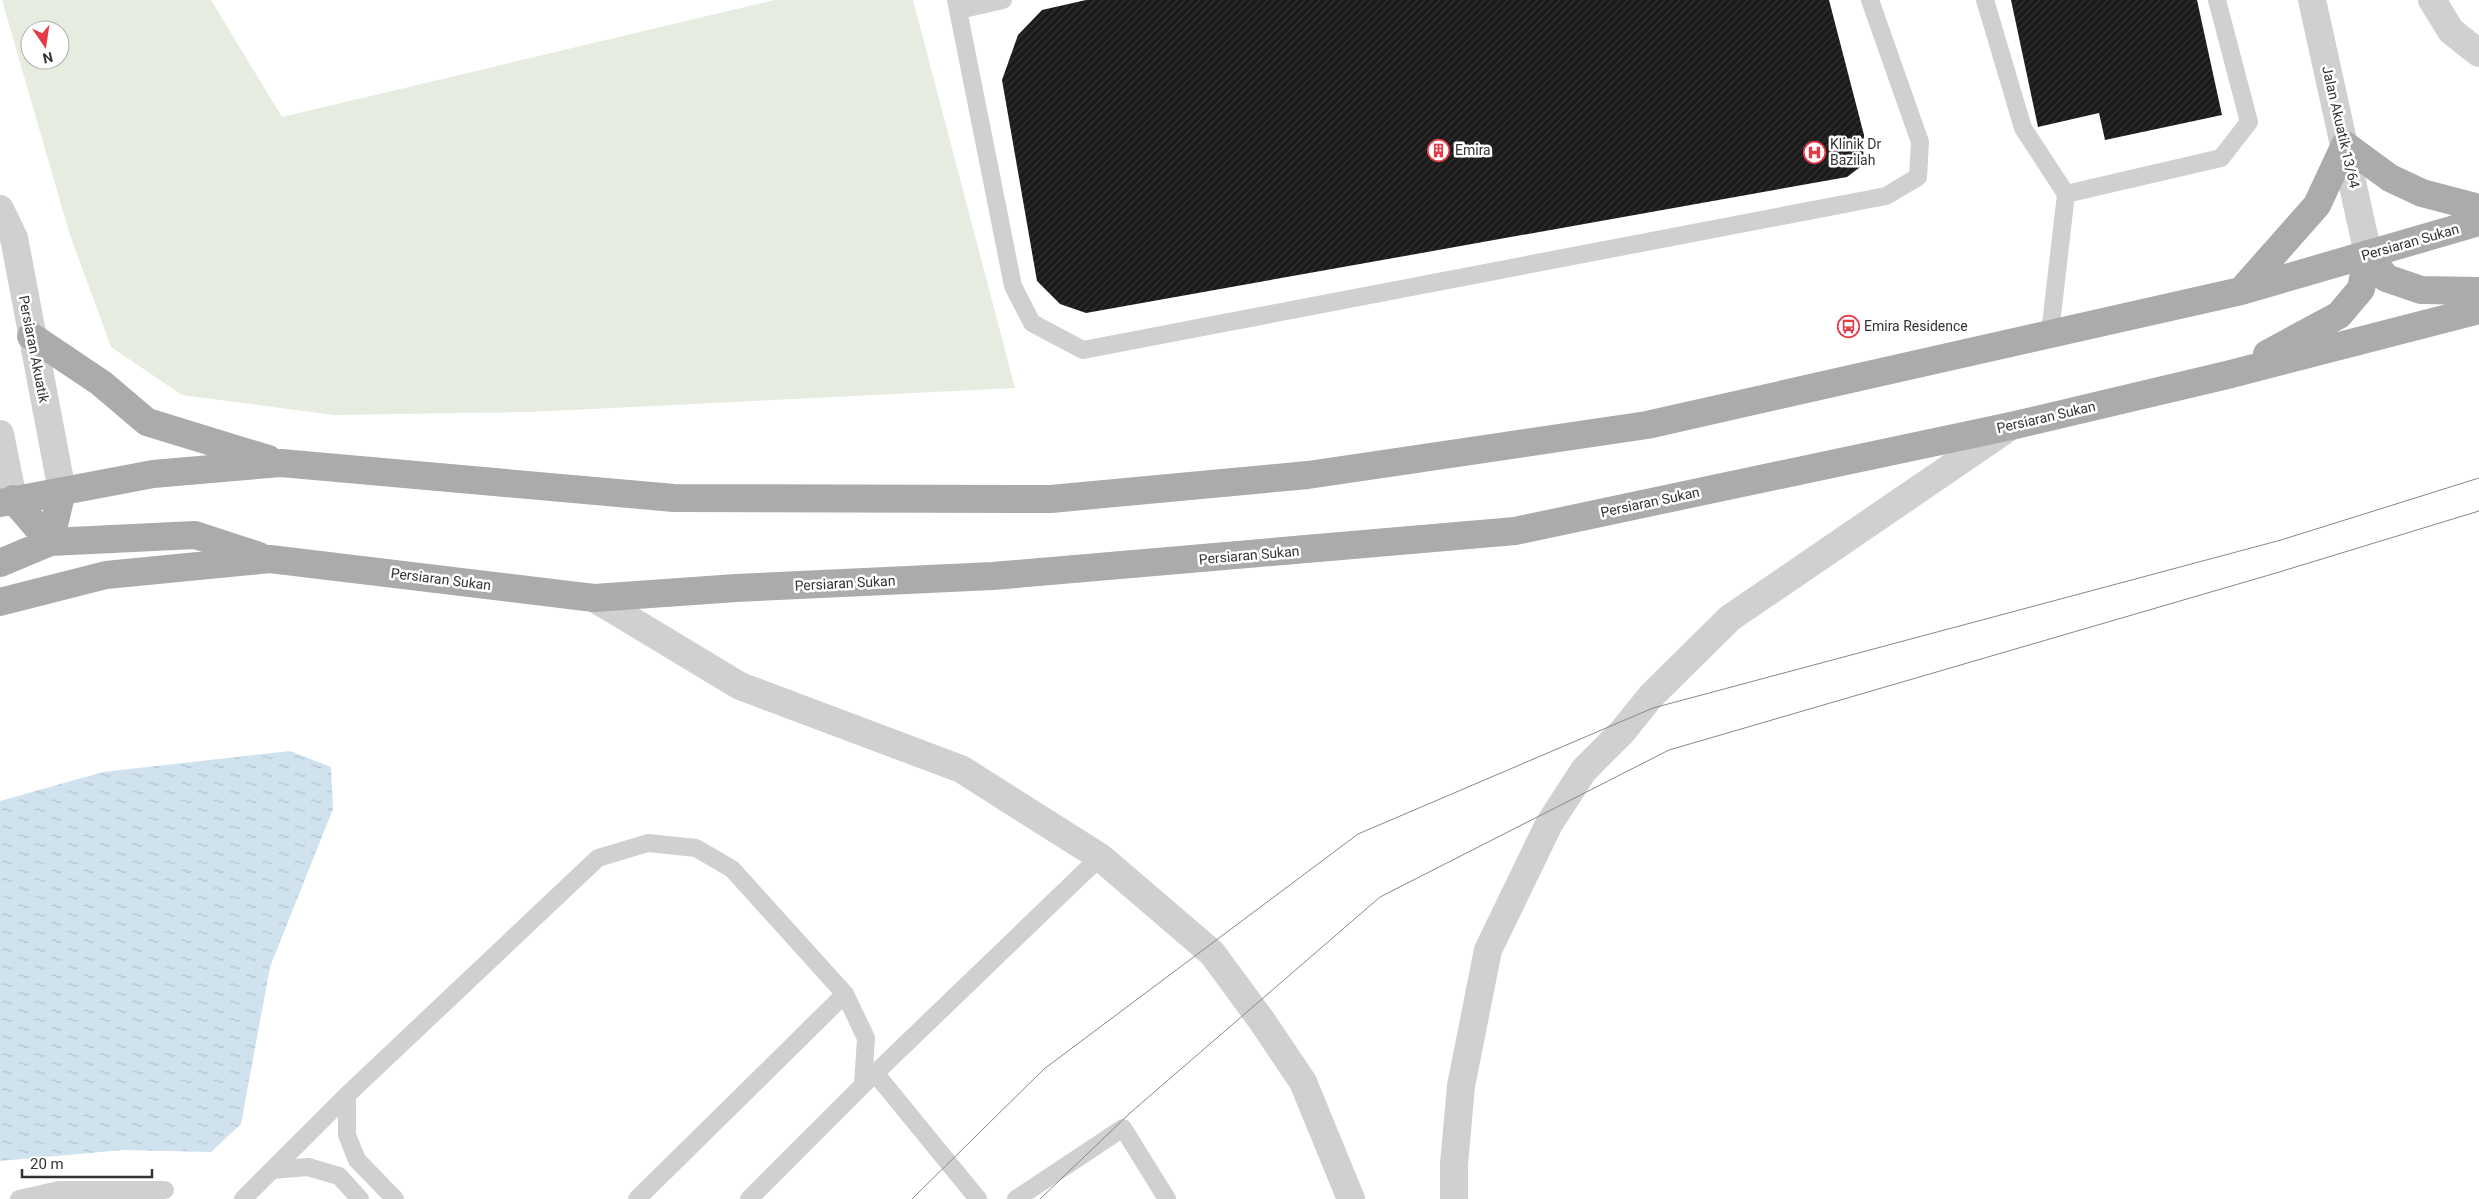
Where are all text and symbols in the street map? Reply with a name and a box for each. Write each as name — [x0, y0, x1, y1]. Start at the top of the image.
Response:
north arrow — [20, 20, 70, 70]
text: N — [41, 49, 55, 67]
street label: Jalan Akuatik 13/64 — [2319, 64, 2363, 190]
place label: Klinik Dr Bazilah — [1830, 136, 1881, 168]
building icon: Emira — [1427, 138, 1451, 162]
hospital icon: Klinik Dr Bazilah — [1802, 140, 1826, 164]
place label: Emira — [1455, 142, 1491, 158]
street label: Persiaran Sukan — [2359, 220, 2461, 264]
street label: Persiaran Akuatik — [16, 294, 52, 405]
bus stop icon: Emira Residence — [1836, 314, 1860, 338]
place label: Emira Residence — [1864, 318, 1968, 334]
street label: Persiaran Sukan — [1995, 398, 2097, 436]
street label: Persiaran Sukan — [1599, 484, 1701, 520]
street label: Persiaran Sukan — [1198, 543, 1300, 567]
street label: Persiaran Sukan — [390, 565, 492, 593]
street label: Persiaran Sukan — [794, 572, 896, 594]
scale bar — [22, 1146, 152, 1178]
text: 20 m — [30, 1155, 64, 1173]

